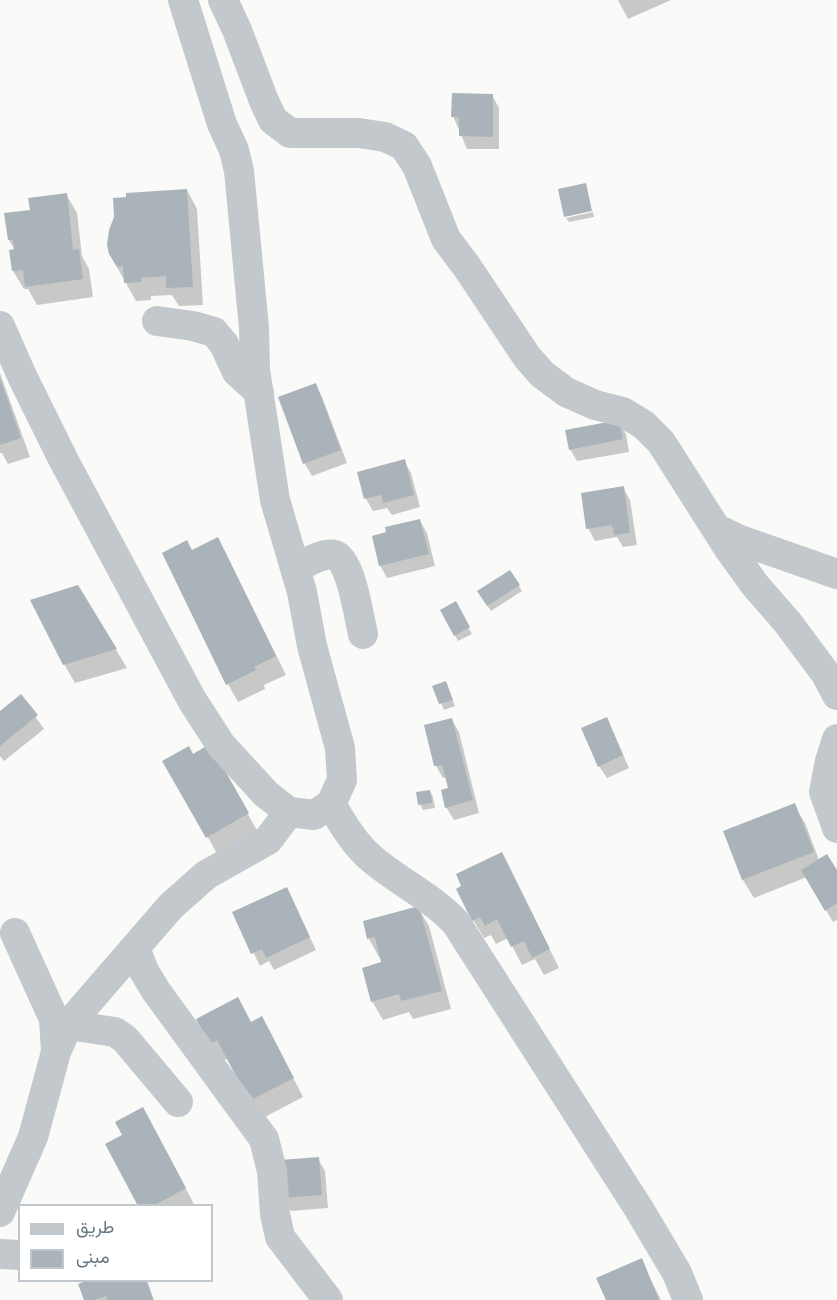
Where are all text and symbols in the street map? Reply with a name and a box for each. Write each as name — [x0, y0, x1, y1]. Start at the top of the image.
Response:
legend — [18, 1204, 213, 1282]
text: طريق — [76, 1215, 114, 1238]
text: مبنى — [76, 1245, 110, 1268]

